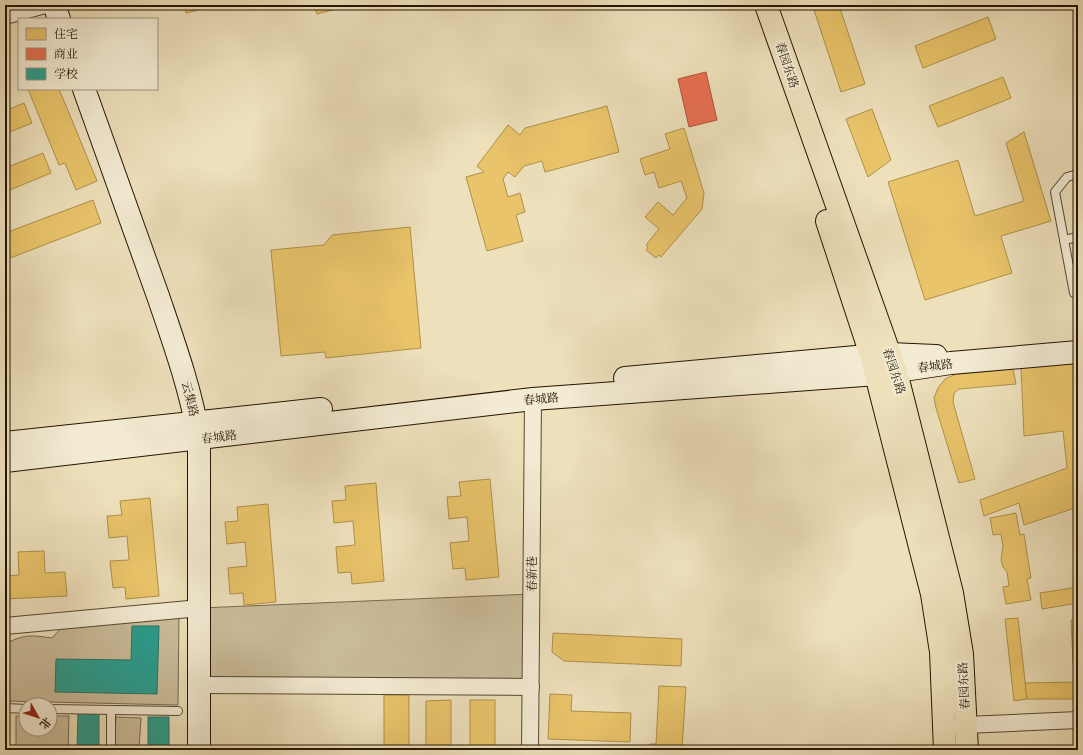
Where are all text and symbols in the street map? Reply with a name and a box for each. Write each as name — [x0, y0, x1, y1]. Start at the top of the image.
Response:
legend — [18, 18, 158, 90]
text: 住宅 — [54, 26, 78, 42]
street label: 春园东路 — [772, 40, 802, 90]
text: 商业 — [54, 46, 78, 62]
text: 学校 — [54, 66, 78, 82]
street label: 春园东路 — [879, 346, 909, 396]
street label: 春城路 — [916, 356, 954, 376]
street label: 云集路 — [178, 380, 202, 418]
street label: 春城路 — [522, 389, 560, 409]
street label: 春城路 — [200, 427, 238, 447]
street label: 春新巷 — [524, 556, 540, 592]
street label: 春园东路 — [955, 662, 973, 710]
north arrow — [18, 697, 58, 737]
text: 北 — [36, 714, 55, 732]

